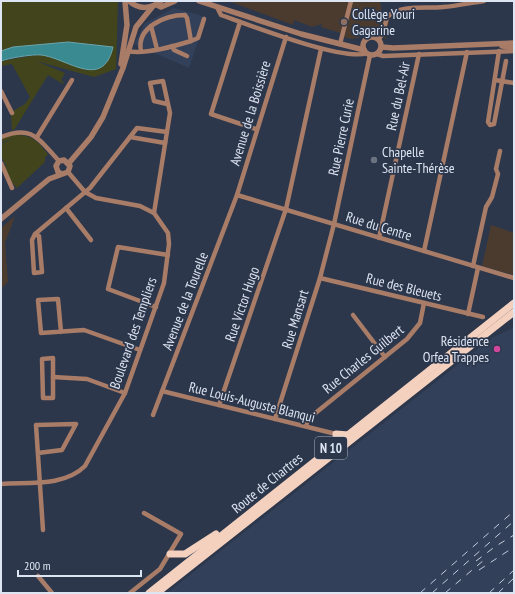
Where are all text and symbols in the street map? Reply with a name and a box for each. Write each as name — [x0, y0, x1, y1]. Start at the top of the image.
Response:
place label: Collège Youri Gagarine — [352, 5, 415, 39]
marker: Collège Youri Gagarine — [339, 17, 349, 27]
street label: Avenue de la Boissière — [226, 58, 275, 168]
street label: Rue du Bel-Air — [382, 60, 414, 132]
street label: Rue Pierre Curie — [324, 97, 358, 177]
place label: Chapelle Sainte-Thérèse — [382, 143, 455, 177]
marker: Chapelle Sainte-Thérèse — [369, 155, 379, 165]
street label: Rue du Centre — [344, 207, 414, 245]
street label: Avenue de la Tourelle — [158, 249, 212, 353]
street label: Rue Victor Hugo — [221, 264, 263, 344]
street label: Rue des Bleuets — [364, 269, 444, 305]
street label: Boulevard des Templiers — [105, 274, 161, 391]
street label: Rue Mansart — [278, 287, 313, 351]
street label: Rue Charles Guilbert — [319, 321, 407, 397]
place label: Résidence Orfea Trappes — [423, 332, 489, 366]
marker: Résidence Orfea Trappes — [492, 344, 502, 354]
street label: Rue Louis-Auguste Blanqui — [187, 378, 317, 426]
road number: N 10 — [315, 437, 347, 459]
street label: Route de Chartres — [228, 449, 306, 517]
scale bar — [18, 552, 141, 578]
text: 200 m — [24, 558, 51, 573]

